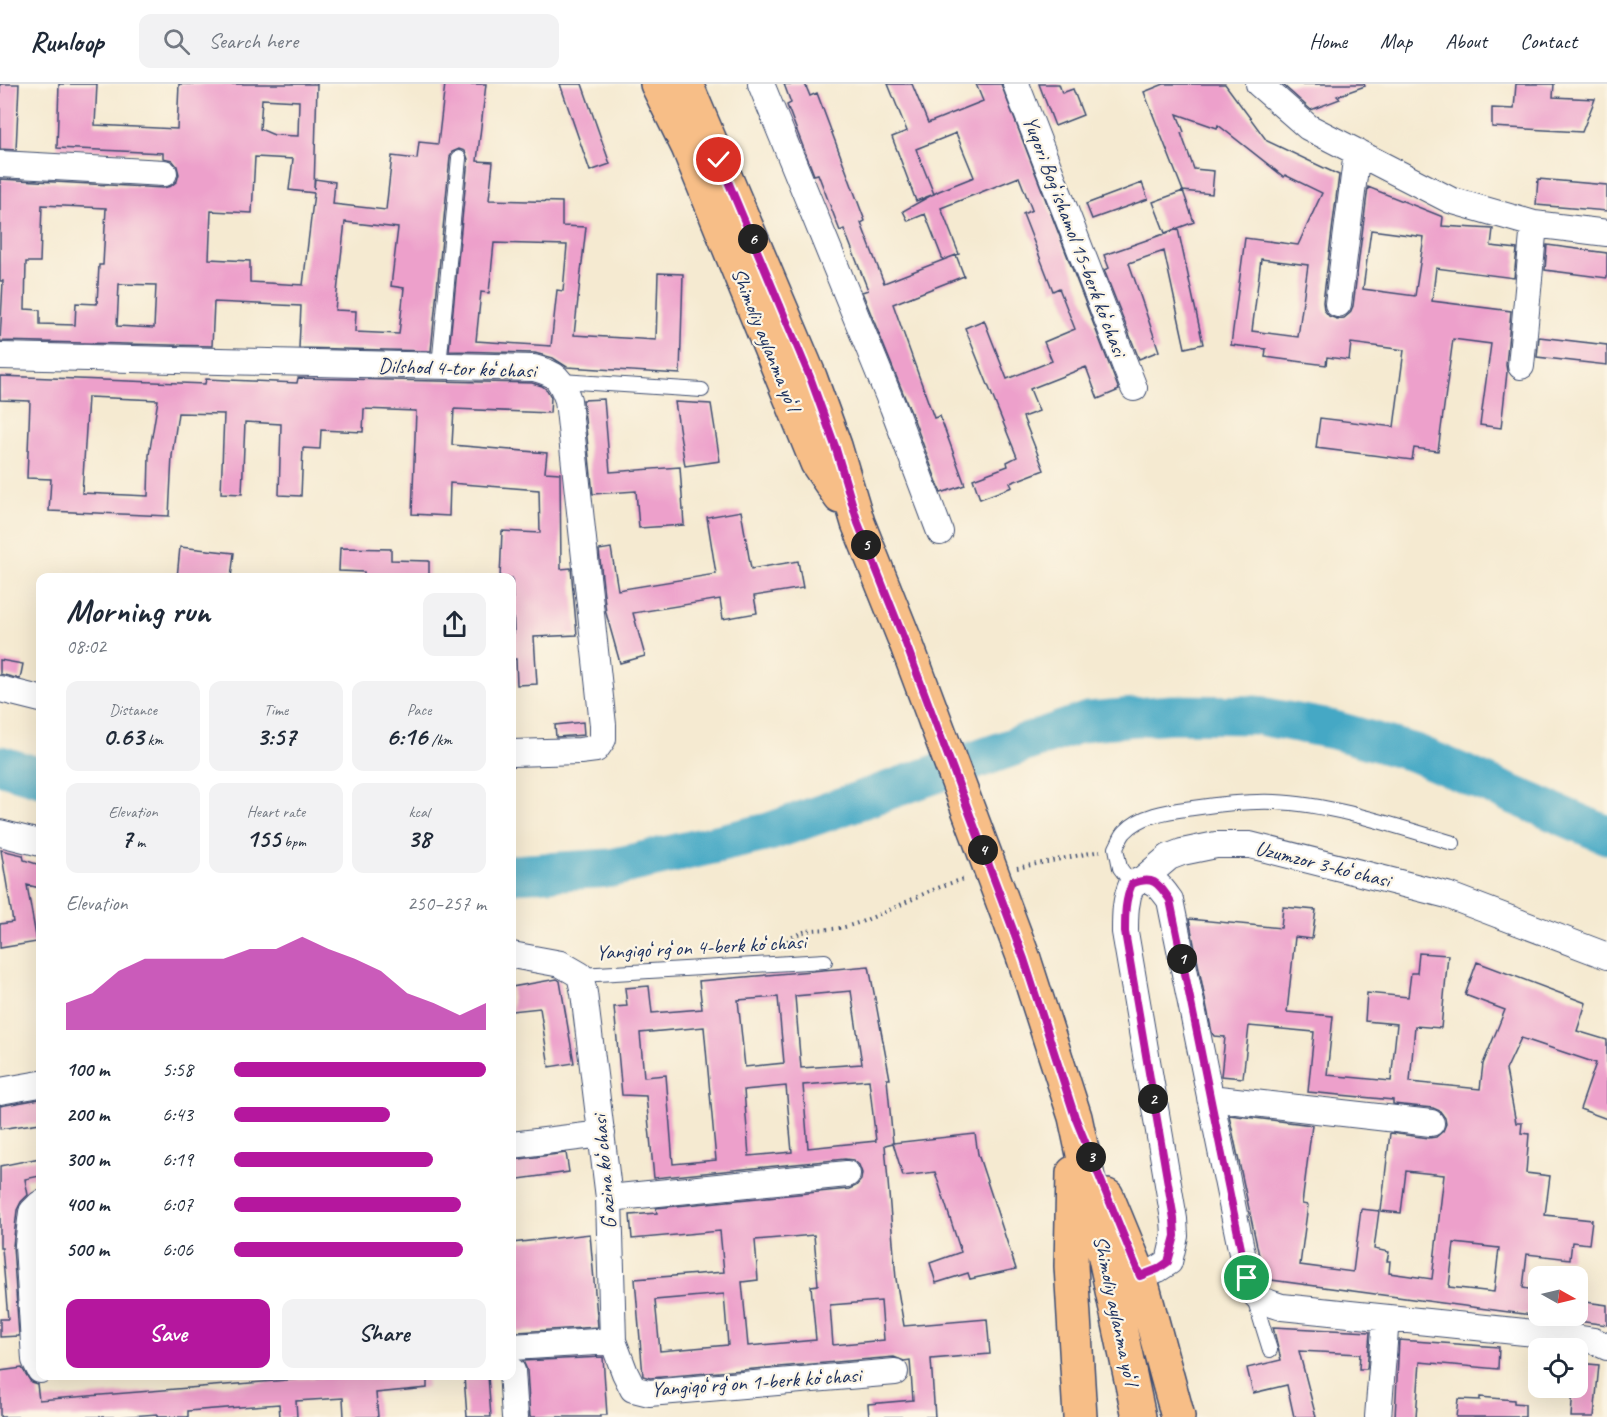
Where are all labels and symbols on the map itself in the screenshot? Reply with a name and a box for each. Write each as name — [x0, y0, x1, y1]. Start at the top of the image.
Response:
street label: Yuqori Bogʻishamol 15-berk koʻchasi — [1017, 112, 1134, 363]
pin — [693, 134, 744, 185]
pin: 6 — [738, 224, 768, 254]
street label: Shimoliy aylanma yoʻl — [726, 264, 808, 417]
street label: Dilshod 4-tor koʻchasi — [378, 352, 539, 384]
pin: 5 — [851, 530, 881, 560]
pin: 4 — [968, 835, 998, 865]
street label: Uzumzor 3-koʻchasi — [1253, 835, 1396, 894]
street label: Yangiqoʻrgʻon 4-berk koʻchasi — [595, 928, 810, 965]
pin: 1 — [1167, 944, 1197, 974]
pin: 2 — [1138, 1084, 1168, 1114]
street label: Gʻazina koʻchasi — [586, 1111, 622, 1230]
pin: 3 — [1076, 1142, 1106, 1172]
street label: Shimoliy aylanma yoʻl — [1088, 1233, 1145, 1390]
pin — [1221, 1252, 1272, 1303]
north arrow — [1528, 1266, 1588, 1326]
street label: Yangiqoʻrgʻon 1-berk koʻchasi — [650, 1361, 865, 1402]

